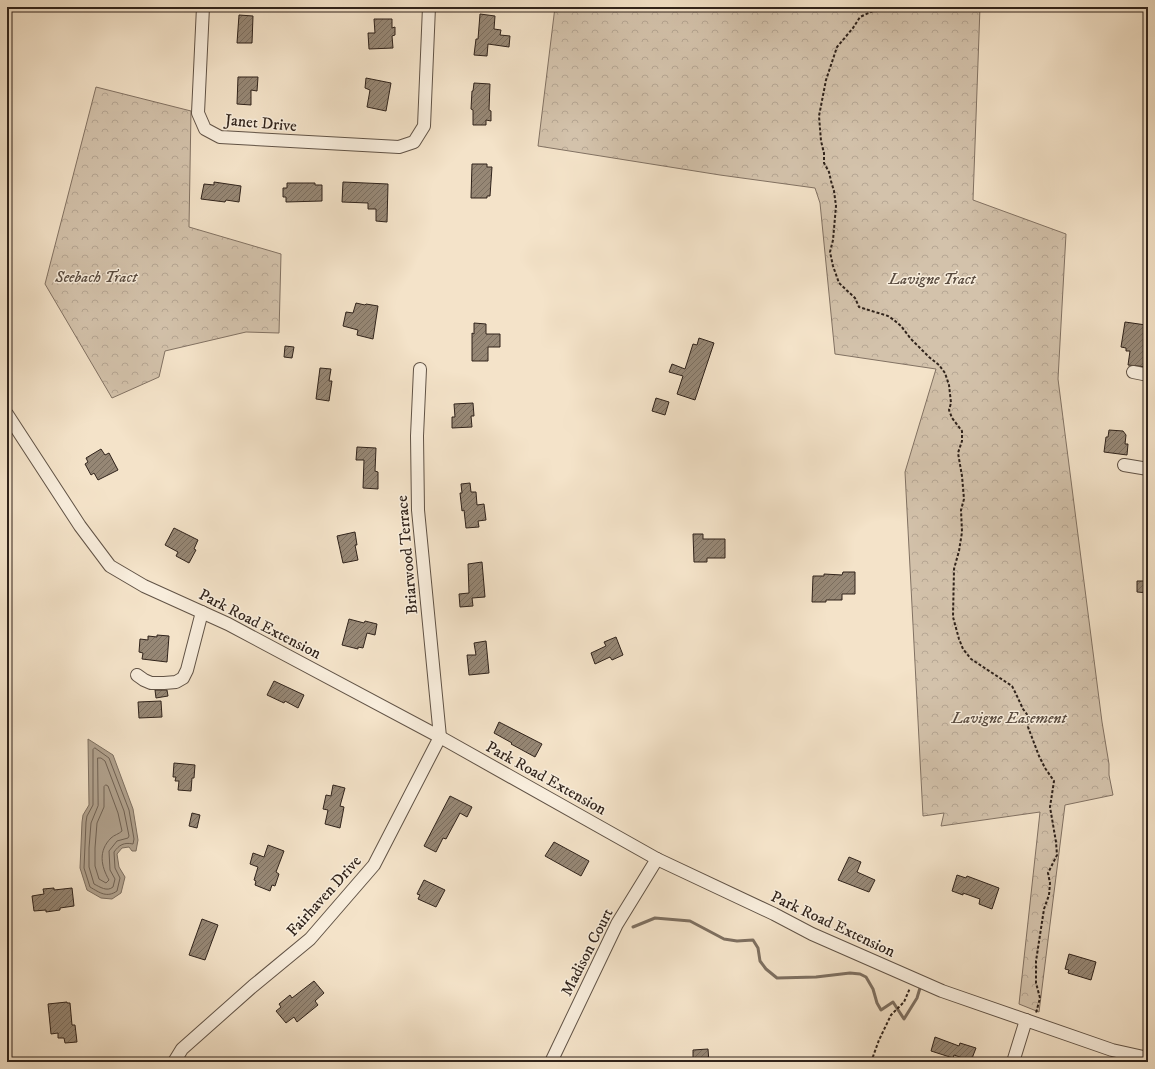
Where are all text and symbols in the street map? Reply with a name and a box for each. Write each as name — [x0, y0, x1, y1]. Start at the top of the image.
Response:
street label: Janet Drive — [222, 110, 298, 136]
park label: Seebach Tract — [54, 267, 138, 287]
park label: Lavigne Tract — [888, 269, 977, 289]
street label: Briarwood Terrace — [392, 494, 422, 615]
street label: Park Road Extension — [195, 584, 325, 664]
park label: Lavigne Easement — [951, 708, 1067, 728]
street label: Park Road Extension — [482, 737, 610, 820]
street label: Fairhaven Drive — [282, 851, 366, 941]
street label: Park Road Extension — [768, 886, 899, 962]
street label: Madison Court — [556, 905, 618, 999]

